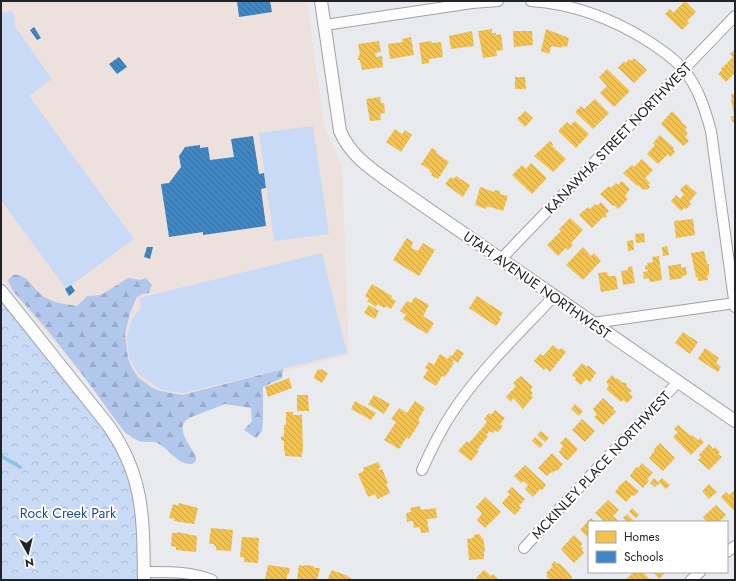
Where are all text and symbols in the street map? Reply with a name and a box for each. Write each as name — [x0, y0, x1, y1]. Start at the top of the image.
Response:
street label: KANAWHA STREET NORTHWEST — [540, 58, 696, 218]
street label: UTAH AVENUE NORTHWEST — [459, 226, 615, 344]
street label: MCKINLEY PLACE NORTHWEST — [527, 386, 675, 543]
park label: Rock Creek Park — [20, 503, 117, 523]
legend — [588, 521, 728, 573]
text: Homes — [624, 528, 660, 546]
north arrow — [8, 533, 48, 573]
text: Schools — [624, 548, 663, 566]
text: N — [24, 554, 35, 571]

